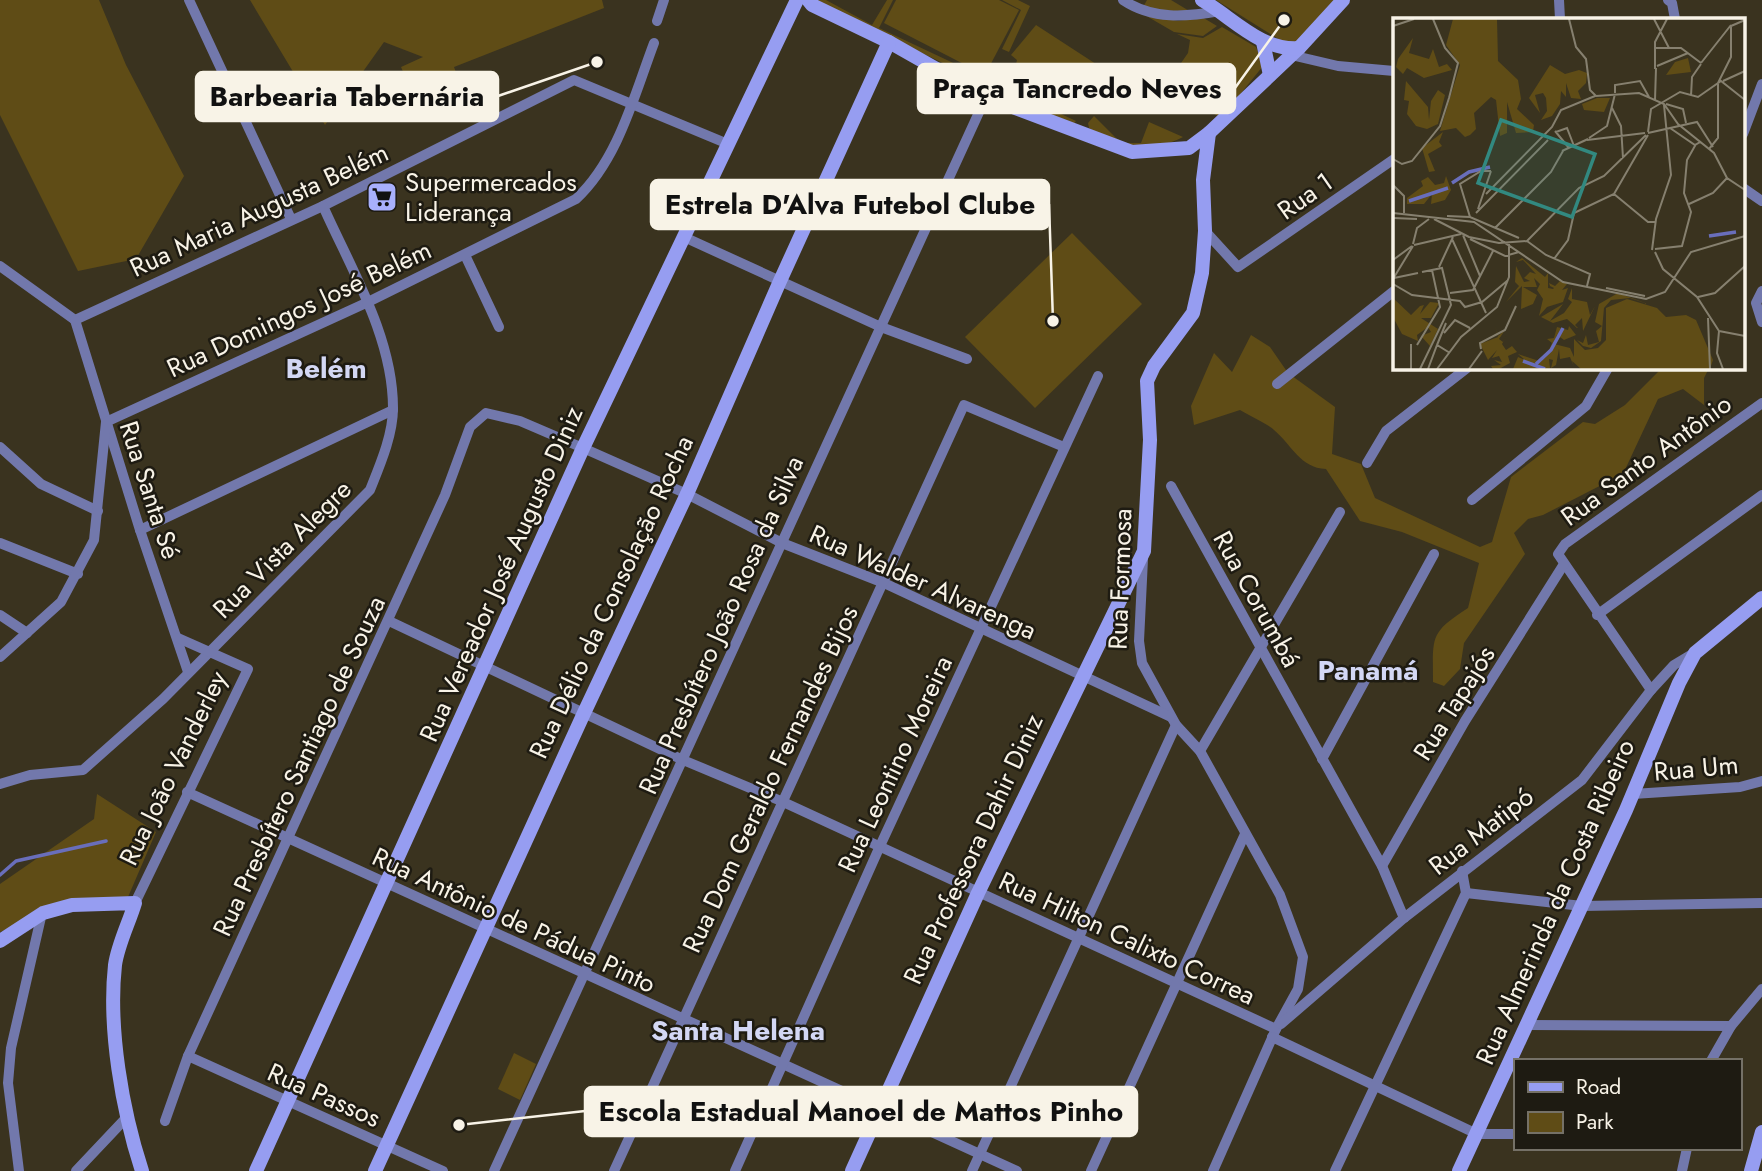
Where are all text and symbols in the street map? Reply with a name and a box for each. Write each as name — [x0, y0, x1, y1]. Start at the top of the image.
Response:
inset map — [1393, 18, 1744, 369]
callout: Praça Tancredo Neves — [918, 64, 1235, 113]
text: Praça Tancredo Neves — [932, 68, 1222, 109]
callout: Barbearia Tabernária — [196, 72, 498, 121]
text: Barbearia Tabernária — [210, 76, 484, 117]
street label: Rua Maria Augusta Belém — [123, 133, 395, 287]
place label: Supermercados Liderança — [405, 163, 577, 231]
street label: Rua 1 — [1269, 163, 1341, 229]
supermarket icon: Supermercados Liderança — [365, 180, 399, 214]
callout: Estrela D'Alva Futebol Clube — [651, 180, 1049, 229]
text: Estrela D'Alva Futebol Clube — [665, 184, 1035, 225]
street label: Rua Domingos José Belém — [162, 234, 436, 384]
district label: Belém — [285, 351, 367, 385]
street label: Rua Santo Antônio — [1553, 385, 1739, 535]
street label: Rua Vereador José Augusto Diniz — [410, 400, 592, 748]
street label: Rua Santa Sé — [110, 416, 190, 564]
street label: Rua Délio da Consolação Rocha — [519, 429, 703, 765]
street label: Rua Presbítero João Rosa da Silva — [629, 450, 813, 800]
street label: Rua Vista Alegre — [204, 471, 360, 627]
street label: Rua Formosa — [1099, 508, 1141, 650]
street label: Rua Walder Alvarenga — [803, 515, 1043, 649]
street label: Rua Corumbá — [1204, 524, 1310, 674]
street label: Rua Presbítero Santiago de Souza — [203, 590, 395, 942]
street label: Rua Dom Geraldo Fernandes Bijos — [673, 599, 867, 959]
street label: Rua Tapajós — [1404, 638, 1504, 768]
street label: Rua Leontino Moreira — [828, 649, 962, 879]
district label: Panamá — [1317, 650, 1419, 691]
street label: Rua João Vanderley — [109, 664, 237, 872]
street label: Rua Professora Dahir Diniz — [894, 708, 1052, 990]
street label: Rua Almerinda da Costa Ribeiro — [1466, 733, 1644, 1071]
street label: Rua Um — [1652, 745, 1740, 791]
street label: Rua Matipó — [1420, 778, 1542, 884]
street label: Rua Antônio de Pádua Pinto — [366, 838, 662, 1002]
street label: Rua Hilton Calixto Correa — [992, 862, 1262, 1014]
district label: Santa Helena — [651, 1010, 825, 1051]
street label: Rua Passos — [261, 1053, 387, 1137]
legend — [1514, 1059, 1741, 1150]
text: Road — [1576, 1072, 1621, 1102]
callout: Escola Estadual Manoel de Mattos Pinho — [585, 1087, 1137, 1136]
text: Escola Estadual Manoel de Mattos Pinho — [599, 1091, 1123, 1132]
text: Park — [1576, 1107, 1614, 1137]

